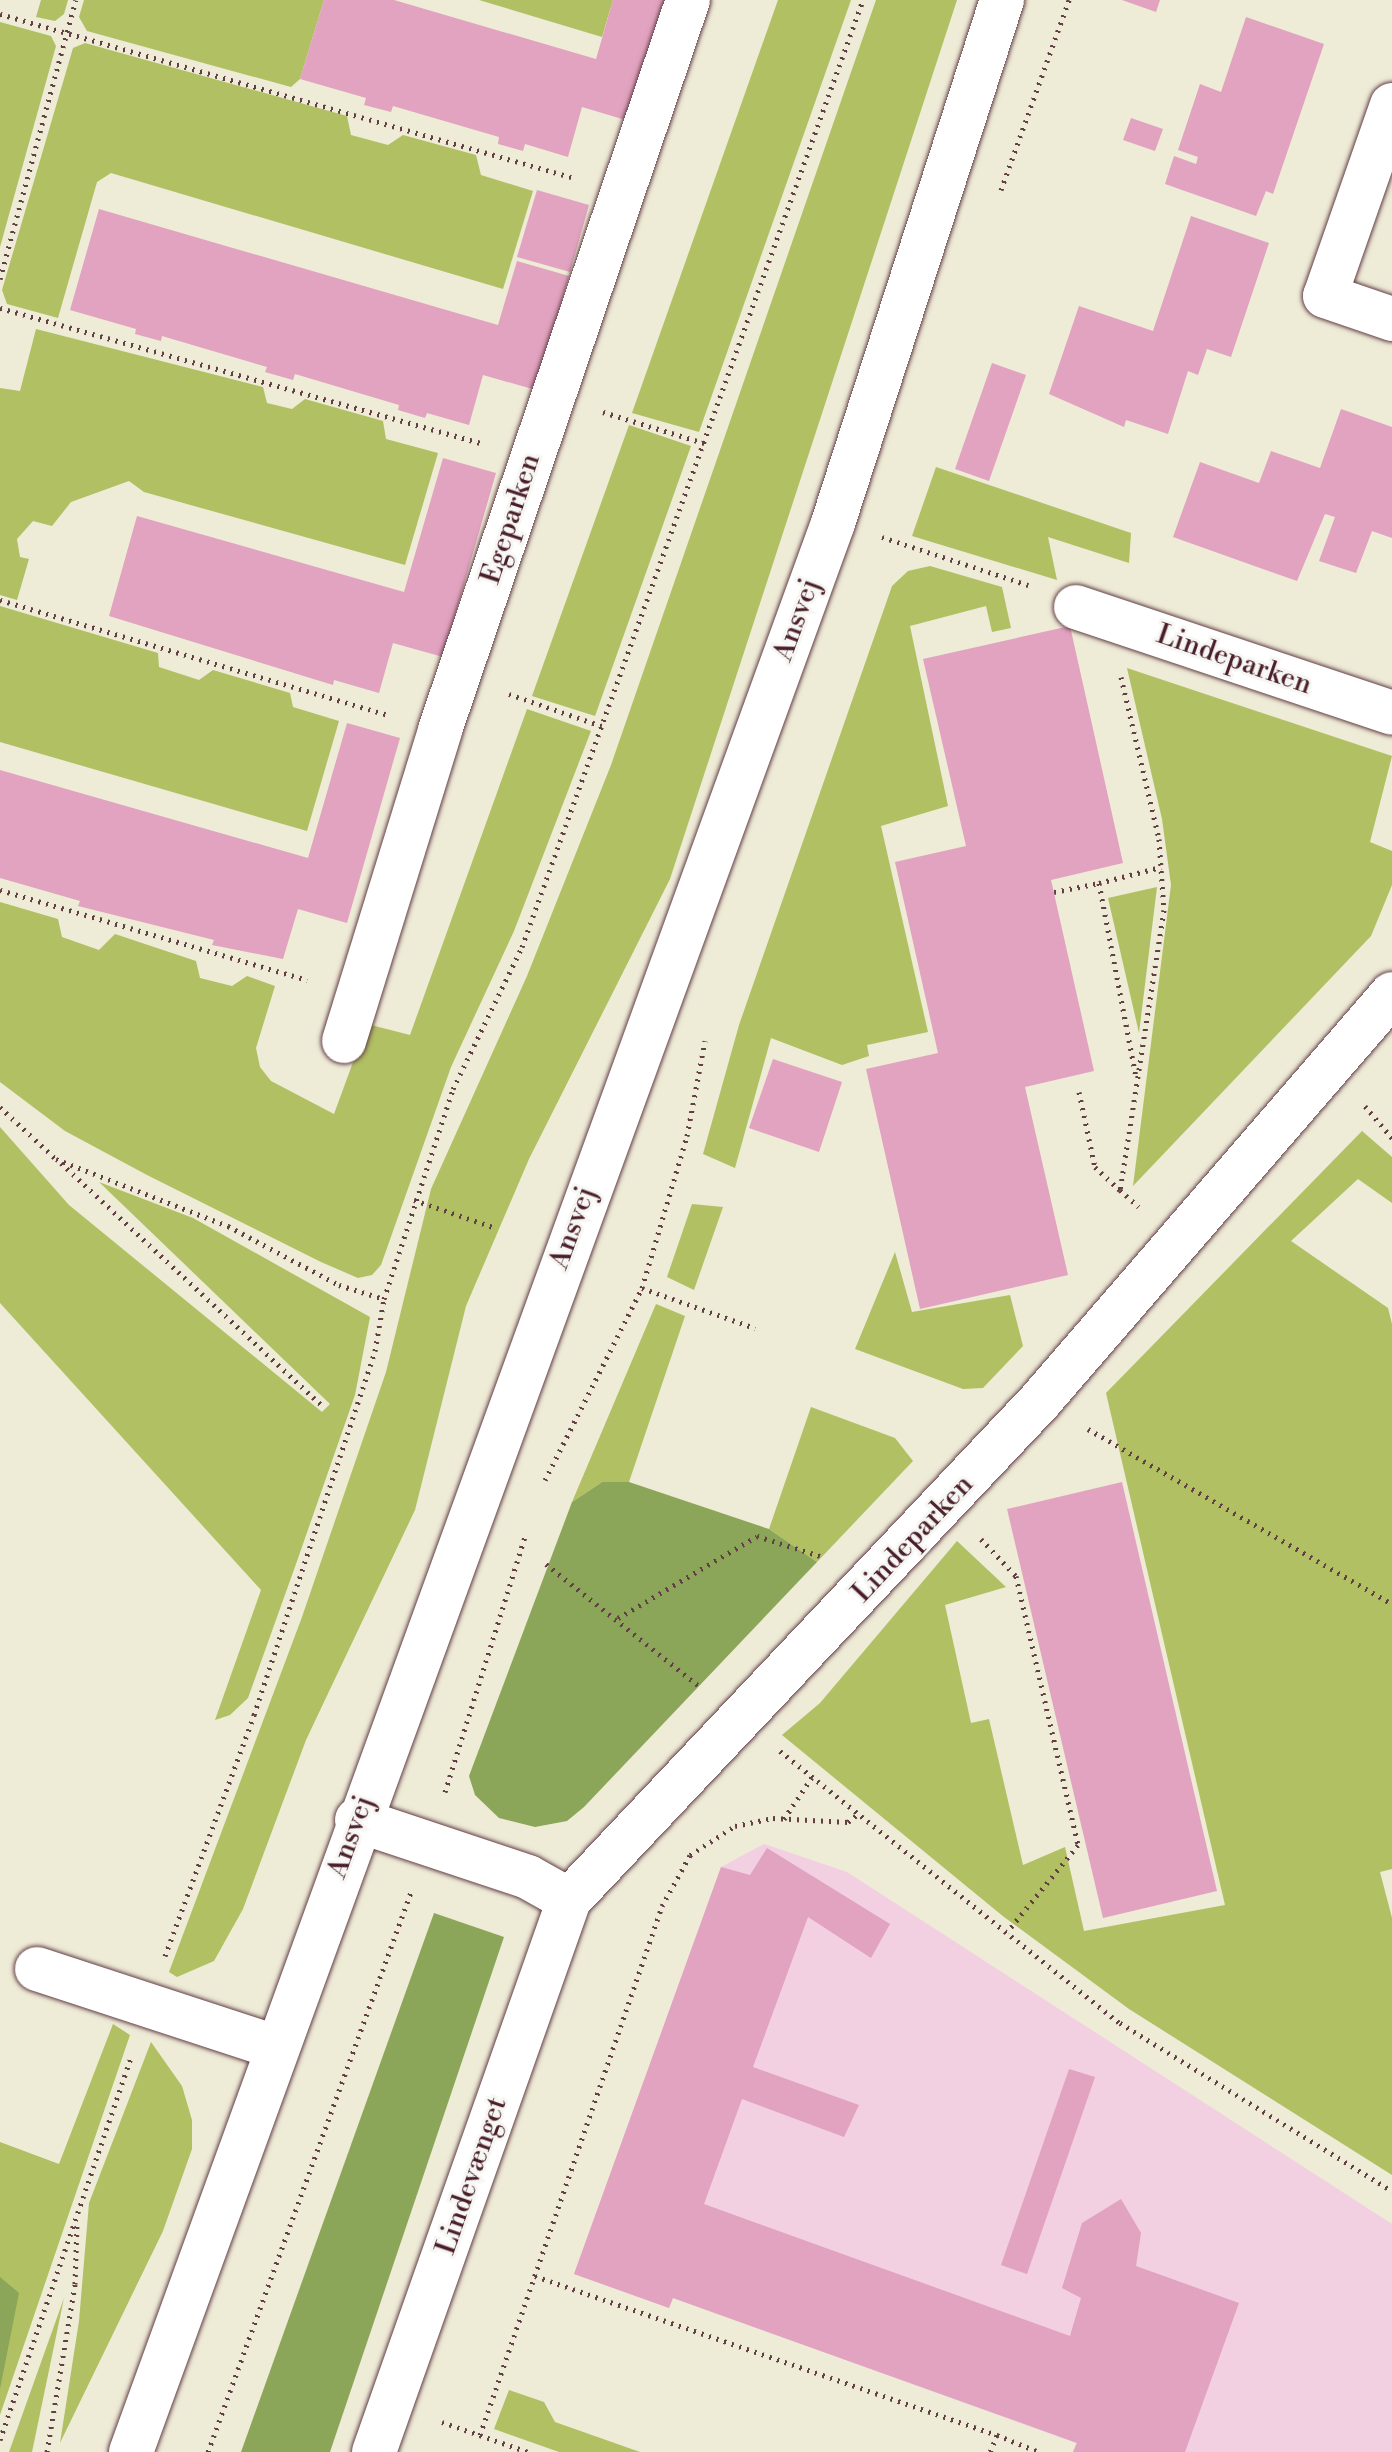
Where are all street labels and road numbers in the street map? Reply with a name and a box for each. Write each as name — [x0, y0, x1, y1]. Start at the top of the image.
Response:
street label: Egeparken — [474, 450, 548, 588]
street label: Ansvej — [767, 574, 827, 666]
street label: Lindeparken — [1152, 618, 1316, 702]
street label: Ansvej — [543, 1182, 603, 1274]
street label: Lindeparken — [846, 1468, 980, 1610]
street label: Ansvej — [321, 1791, 381, 1883]
street label: Lindevænget — [429, 2093, 515, 2259]

